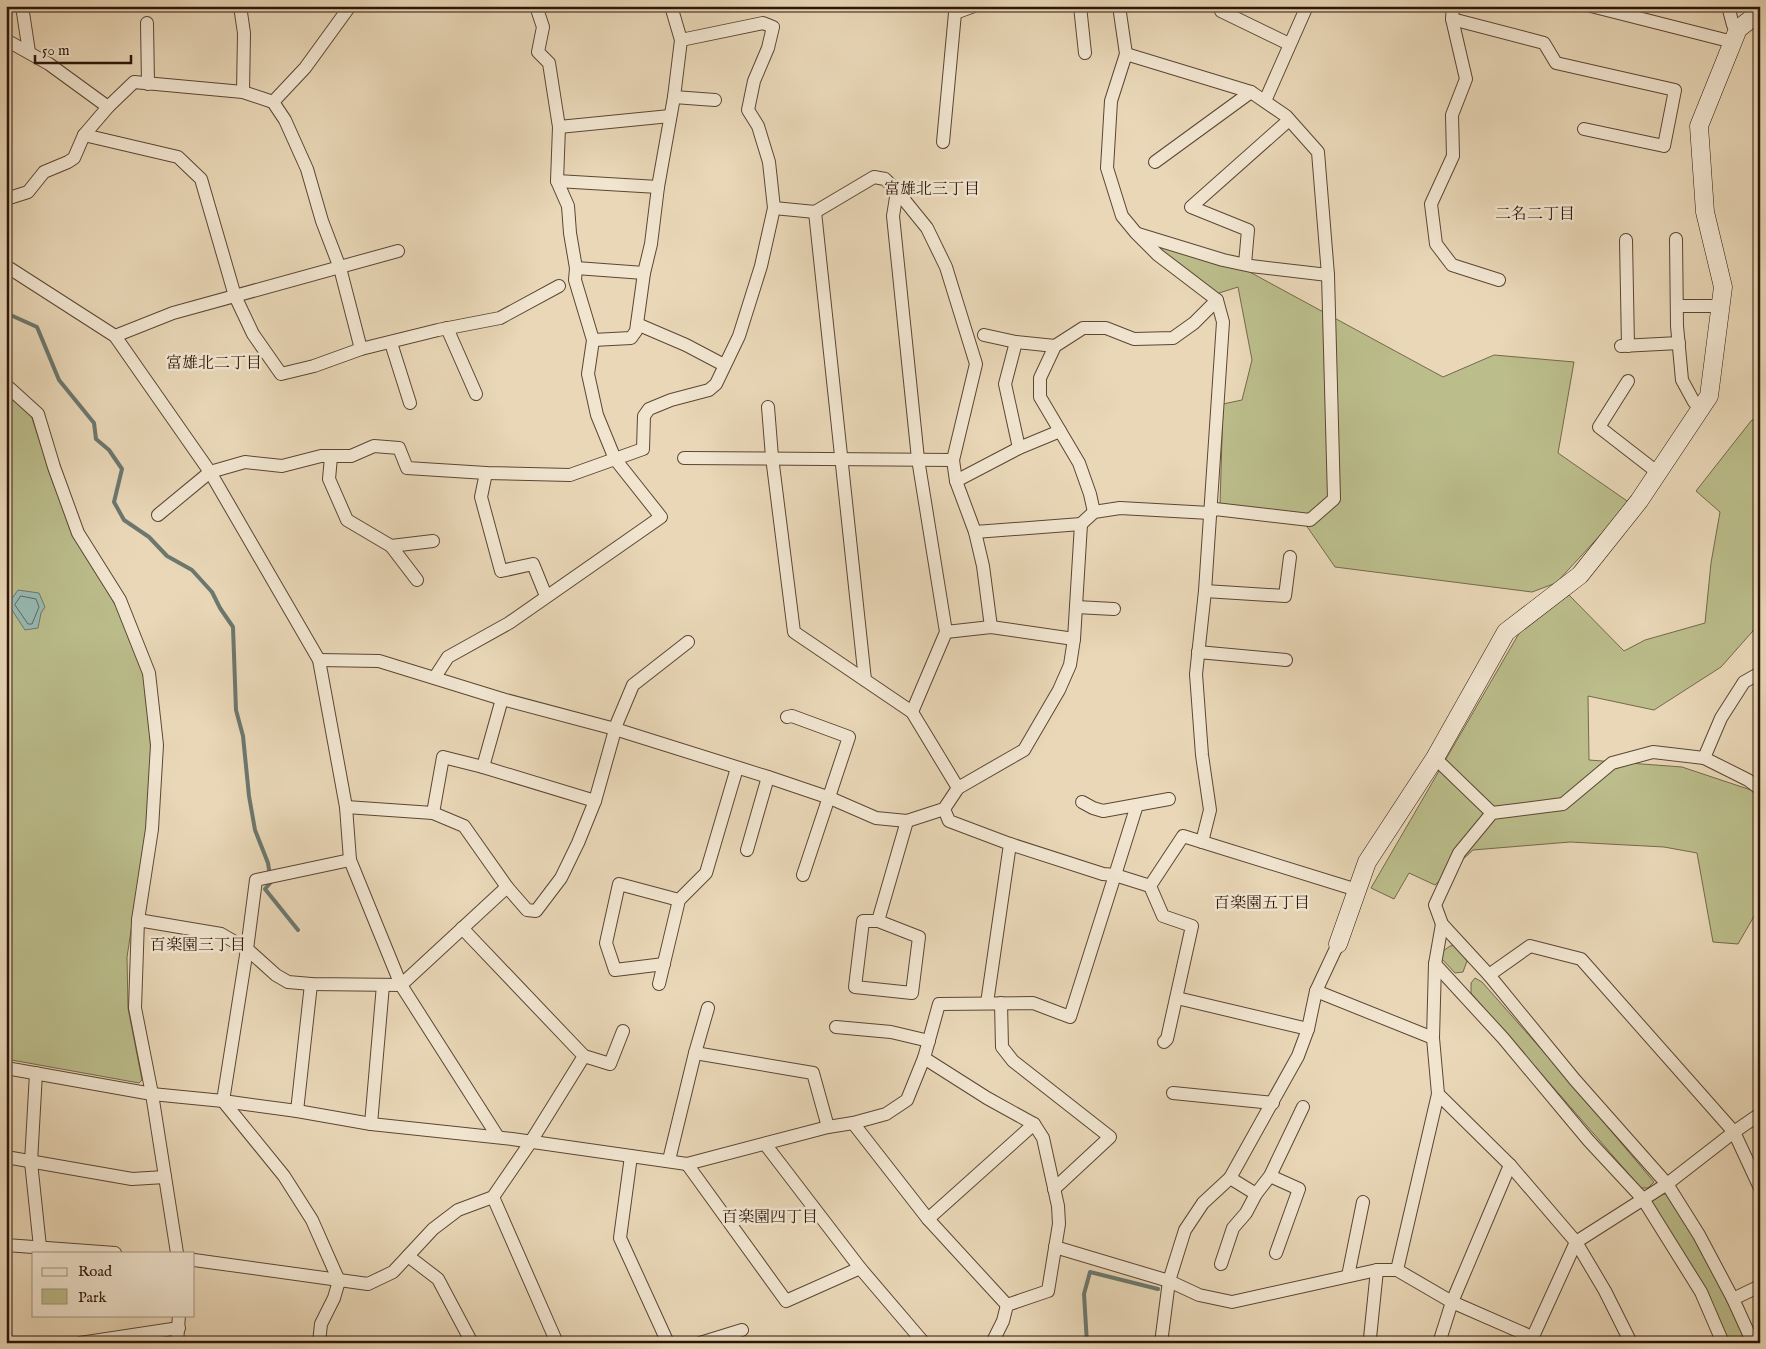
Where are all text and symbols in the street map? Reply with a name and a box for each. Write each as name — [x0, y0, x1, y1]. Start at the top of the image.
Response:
scale bar — [35, 32, 131, 64]
text: 50 m — [42, 41, 70, 60]
district label: 富雄北三丁目 — [884, 180, 980, 200]
district label: 二名二丁目 — [1495, 205, 1575, 225]
district label: 富雄北二丁目 — [166, 354, 262, 374]
district label: 百楽園五丁目 — [1214, 894, 1310, 914]
district label: 百楽園三丁目 — [150, 936, 246, 956]
district label: 百楽園四丁目 — [722, 1208, 818, 1228]
legend — [32, 1252, 195, 1316]
text: Road — [78, 1262, 113, 1281]
text: Park — [78, 1288, 108, 1307]

